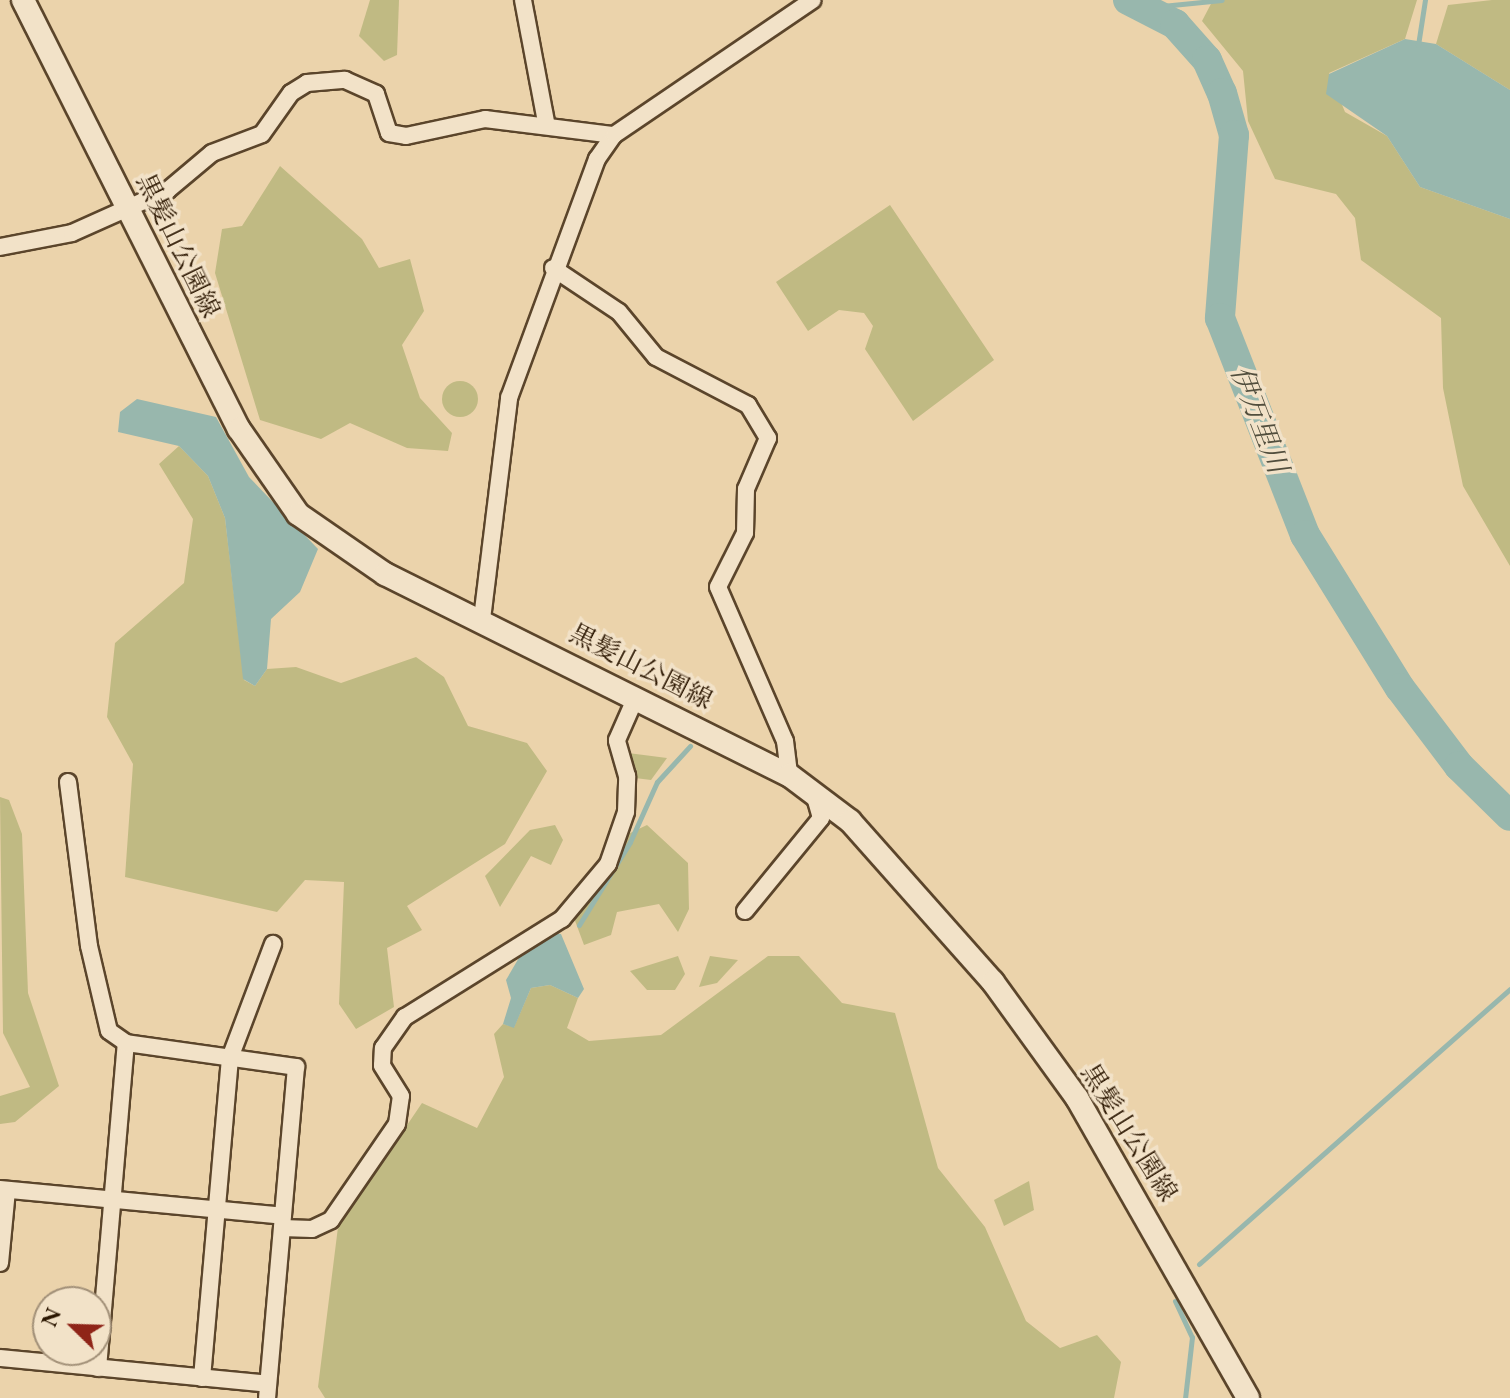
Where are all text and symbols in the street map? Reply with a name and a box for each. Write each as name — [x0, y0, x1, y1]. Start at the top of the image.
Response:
street label: 黒髪山公園線 — [130, 169, 226, 323]
water label: 伊万里川 — [1224, 361, 1296, 477]
street label: 黒髪山公園線 — [564, 618, 718, 716]
street label: 黒髪山公園線 — [1074, 1059, 1184, 1207]
north arrow — [32, 1286, 112, 1366]
text: N — [34, 1303, 68, 1331]

